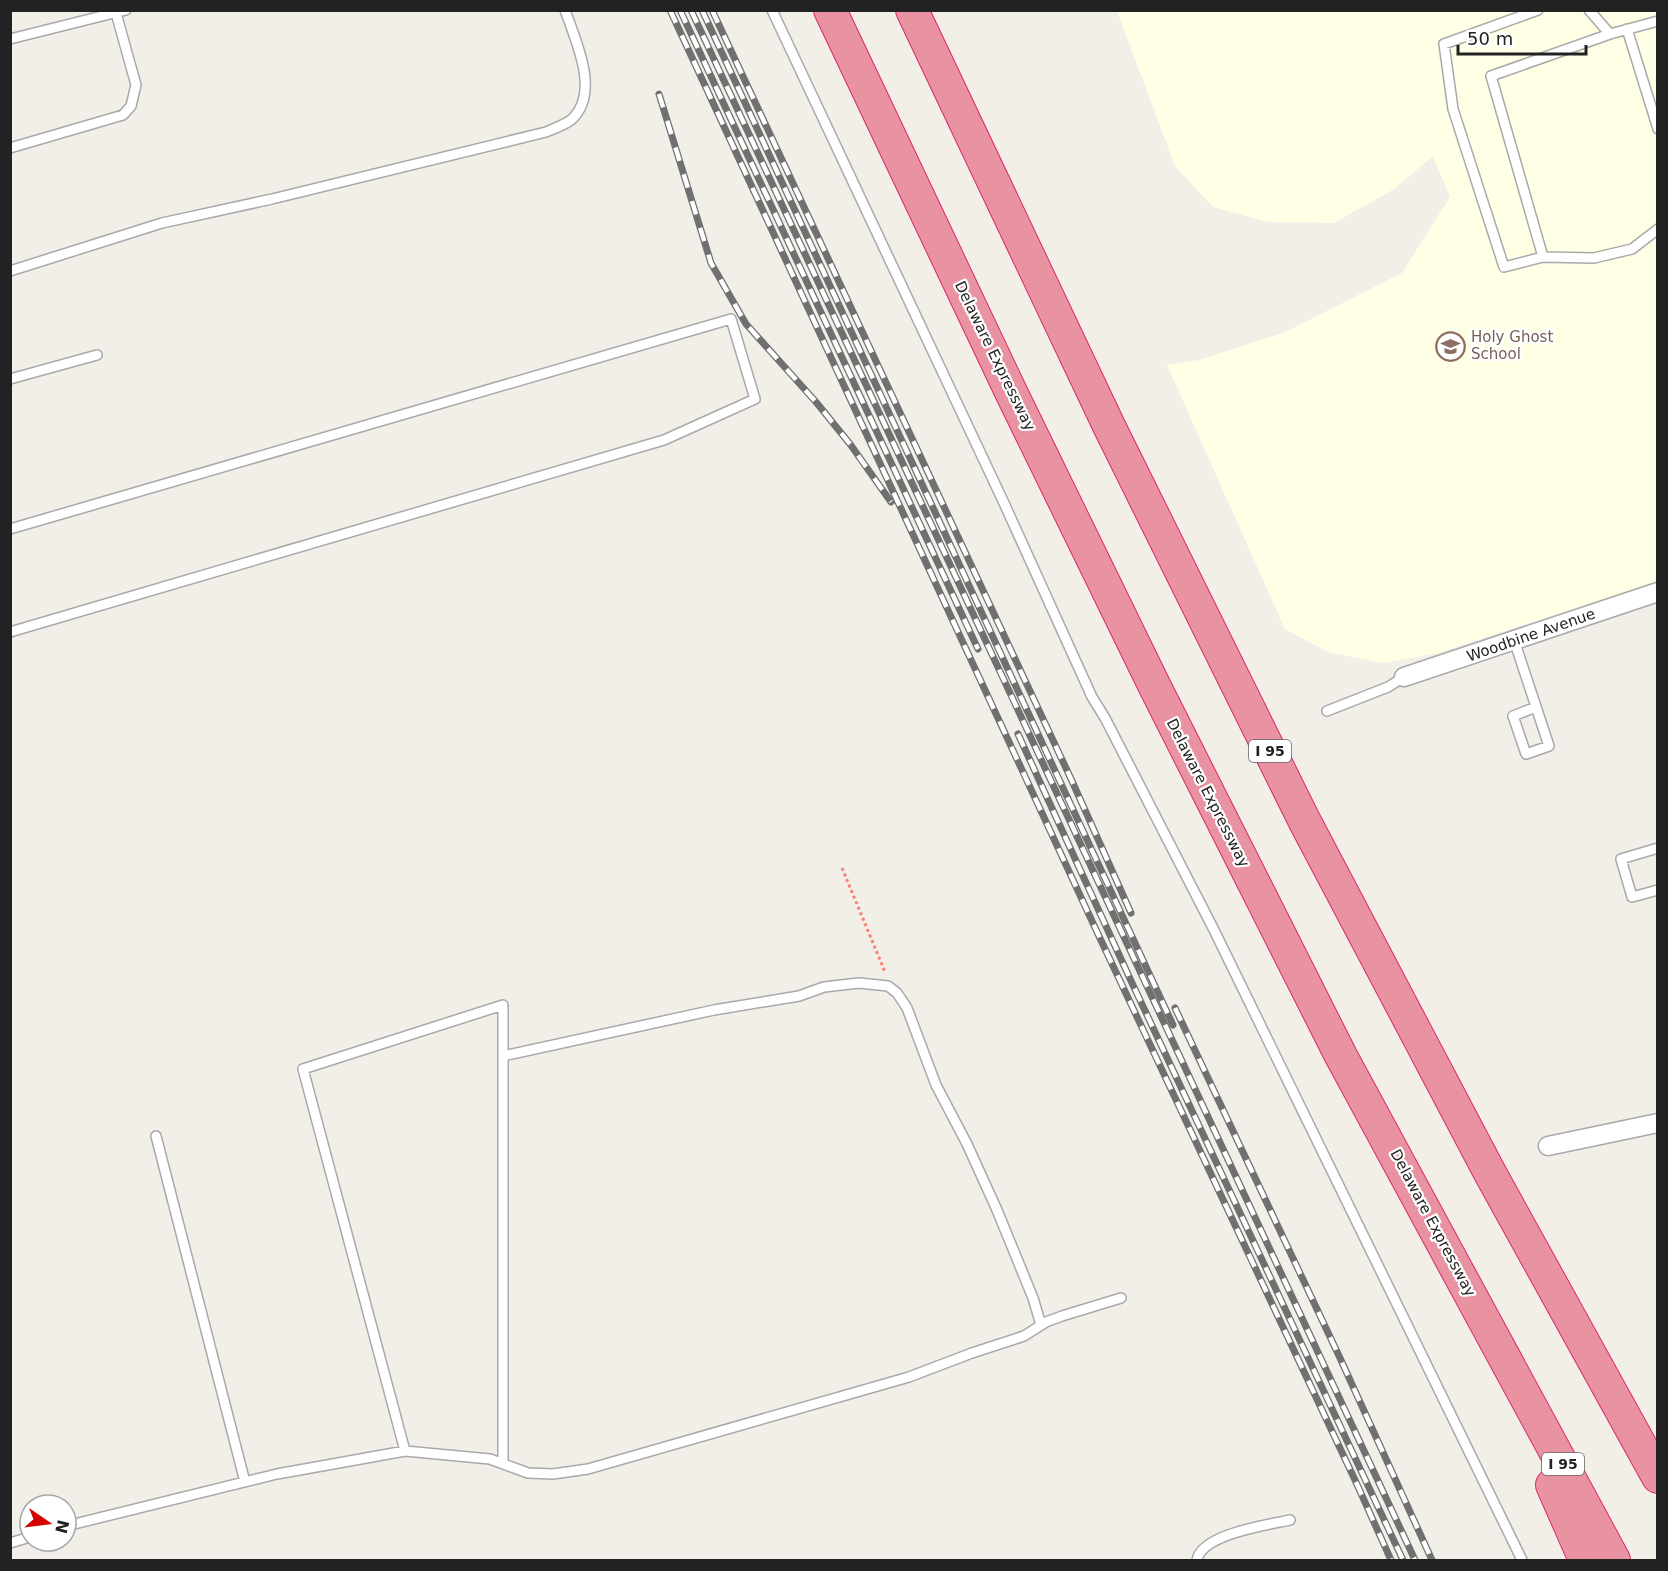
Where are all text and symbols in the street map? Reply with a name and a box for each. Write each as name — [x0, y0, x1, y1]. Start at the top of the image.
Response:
scale bar — [1458, 18, 1586, 56]
text: 50 m — [1467, 28, 1513, 49]
street label: Delaware Expressway — [951, 278, 1039, 434]
place label: Holy Ghost School — [1471, 328, 1553, 363]
school or university icon: Holy Ghost School — [1434, 330, 1466, 362]
street label: Woodbine Avenue — [1464, 605, 1598, 665]
street label: Delaware Expressway — [1163, 716, 1253, 870]
road number: I 95 — [1249, 740, 1291, 762]
street label: Delaware Expressway — [1386, 1146, 1480, 1300]
road number: I 95 — [1542, 1453, 1584, 1475]
north arrow — [18, 1493, 78, 1553]
text: N — [51, 1518, 73, 1535]

